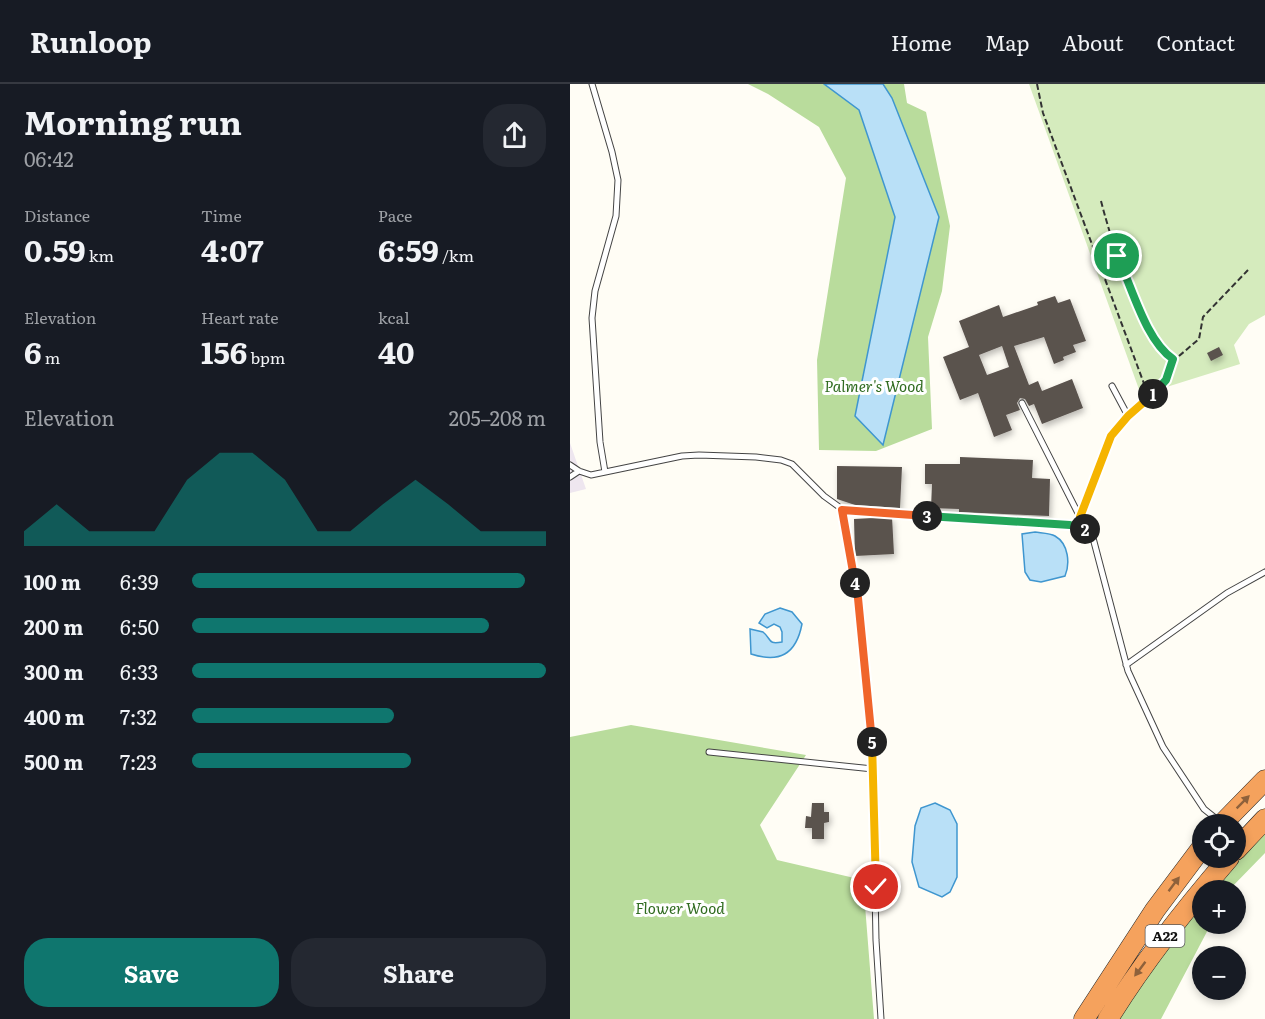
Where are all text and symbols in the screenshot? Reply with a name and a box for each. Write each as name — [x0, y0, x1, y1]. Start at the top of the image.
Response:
text: Runloop — [30, 20, 151, 62]
text: Home — [891, 26, 952, 57]
text: Map — [985, 26, 1029, 57]
text: About — [1062, 26, 1124, 57]
text: Contact — [1157, 26, 1235, 57]
text: Morning run — [24, 96, 242, 145]
button: share — [483, 104, 546, 167]
text: 06:42 — [24, 143, 74, 173]
text: Distance — [24, 203, 90, 227]
text: Time — [201, 203, 242, 227]
text: Pace — [378, 203, 412, 227]
text: 0.59 — [24, 227, 86, 271]
text: 4:07 — [201, 227, 264, 271]
text: 6:59 — [378, 227, 439, 271]
pin — [1091, 230, 1142, 281]
icon: arrive — [1100, 239, 1133, 272]
text: km — [86, 243, 114, 267]
text: /km — [439, 243, 474, 267]
text: Elevation — [24, 305, 96, 329]
text: Heart rate — [201, 305, 279, 329]
text: kcal — [378, 305, 410, 329]
text: 6 — [24, 329, 42, 373]
text: 156 — [201, 329, 247, 373]
text: 40 — [378, 329, 415, 373]
text: m — [42, 345, 60, 369]
text: bpm — [247, 345, 285, 369]
park label: Palmer's Wood — [824, 374, 924, 397]
pin: 1 — [1138, 379, 1168, 409]
text: 1 — [1150, 382, 1156, 406]
text: Elevation — [24, 402, 114, 432]
text: 205–208 m — [449, 402, 546, 432]
pin: 3 — [912, 501, 942, 531]
text: 3 — [923, 504, 931, 528]
pin: 2 — [1070, 514, 1100, 544]
text: 2 — [1081, 517, 1089, 541]
text: 100 m — [24, 566, 81, 596]
text: 6:39 — [120, 566, 159, 596]
pin: 4 — [840, 568, 870, 598]
text: 4 — [850, 571, 860, 595]
text: 200 m — [24, 611, 83, 641]
text: 6:50 — [120, 611, 159, 641]
text: 300 m — [24, 656, 84, 686]
text: 6:33 — [120, 656, 158, 686]
text: 400 m — [24, 701, 85, 731]
text: 7:32 — [120, 701, 157, 731]
pin: 5 — [857, 727, 887, 757]
text: 5 — [868, 730, 876, 754]
text: 500 m — [24, 746, 83, 776]
text: 7:23 — [120, 746, 157, 776]
one-way arrow — [1235, 796, 1249, 810]
map controls — [1192, 814, 1246, 1000]
button: locate — [1192, 814, 1246, 868]
pin — [850, 861, 901, 912]
icon: check — [859, 870, 892, 903]
one-way arrow — [1168, 877, 1180, 893]
button: + — [1192, 880, 1246, 934]
park label: Flower Wood — [635, 896, 725, 919]
road number: A22 — [1146, 925, 1184, 947]
button: Save — [24, 938, 279, 1007]
button: Share — [291, 938, 546, 1007]
button: − — [1192, 946, 1246, 1000]
one-way arrow — [1135, 962, 1147, 977]

